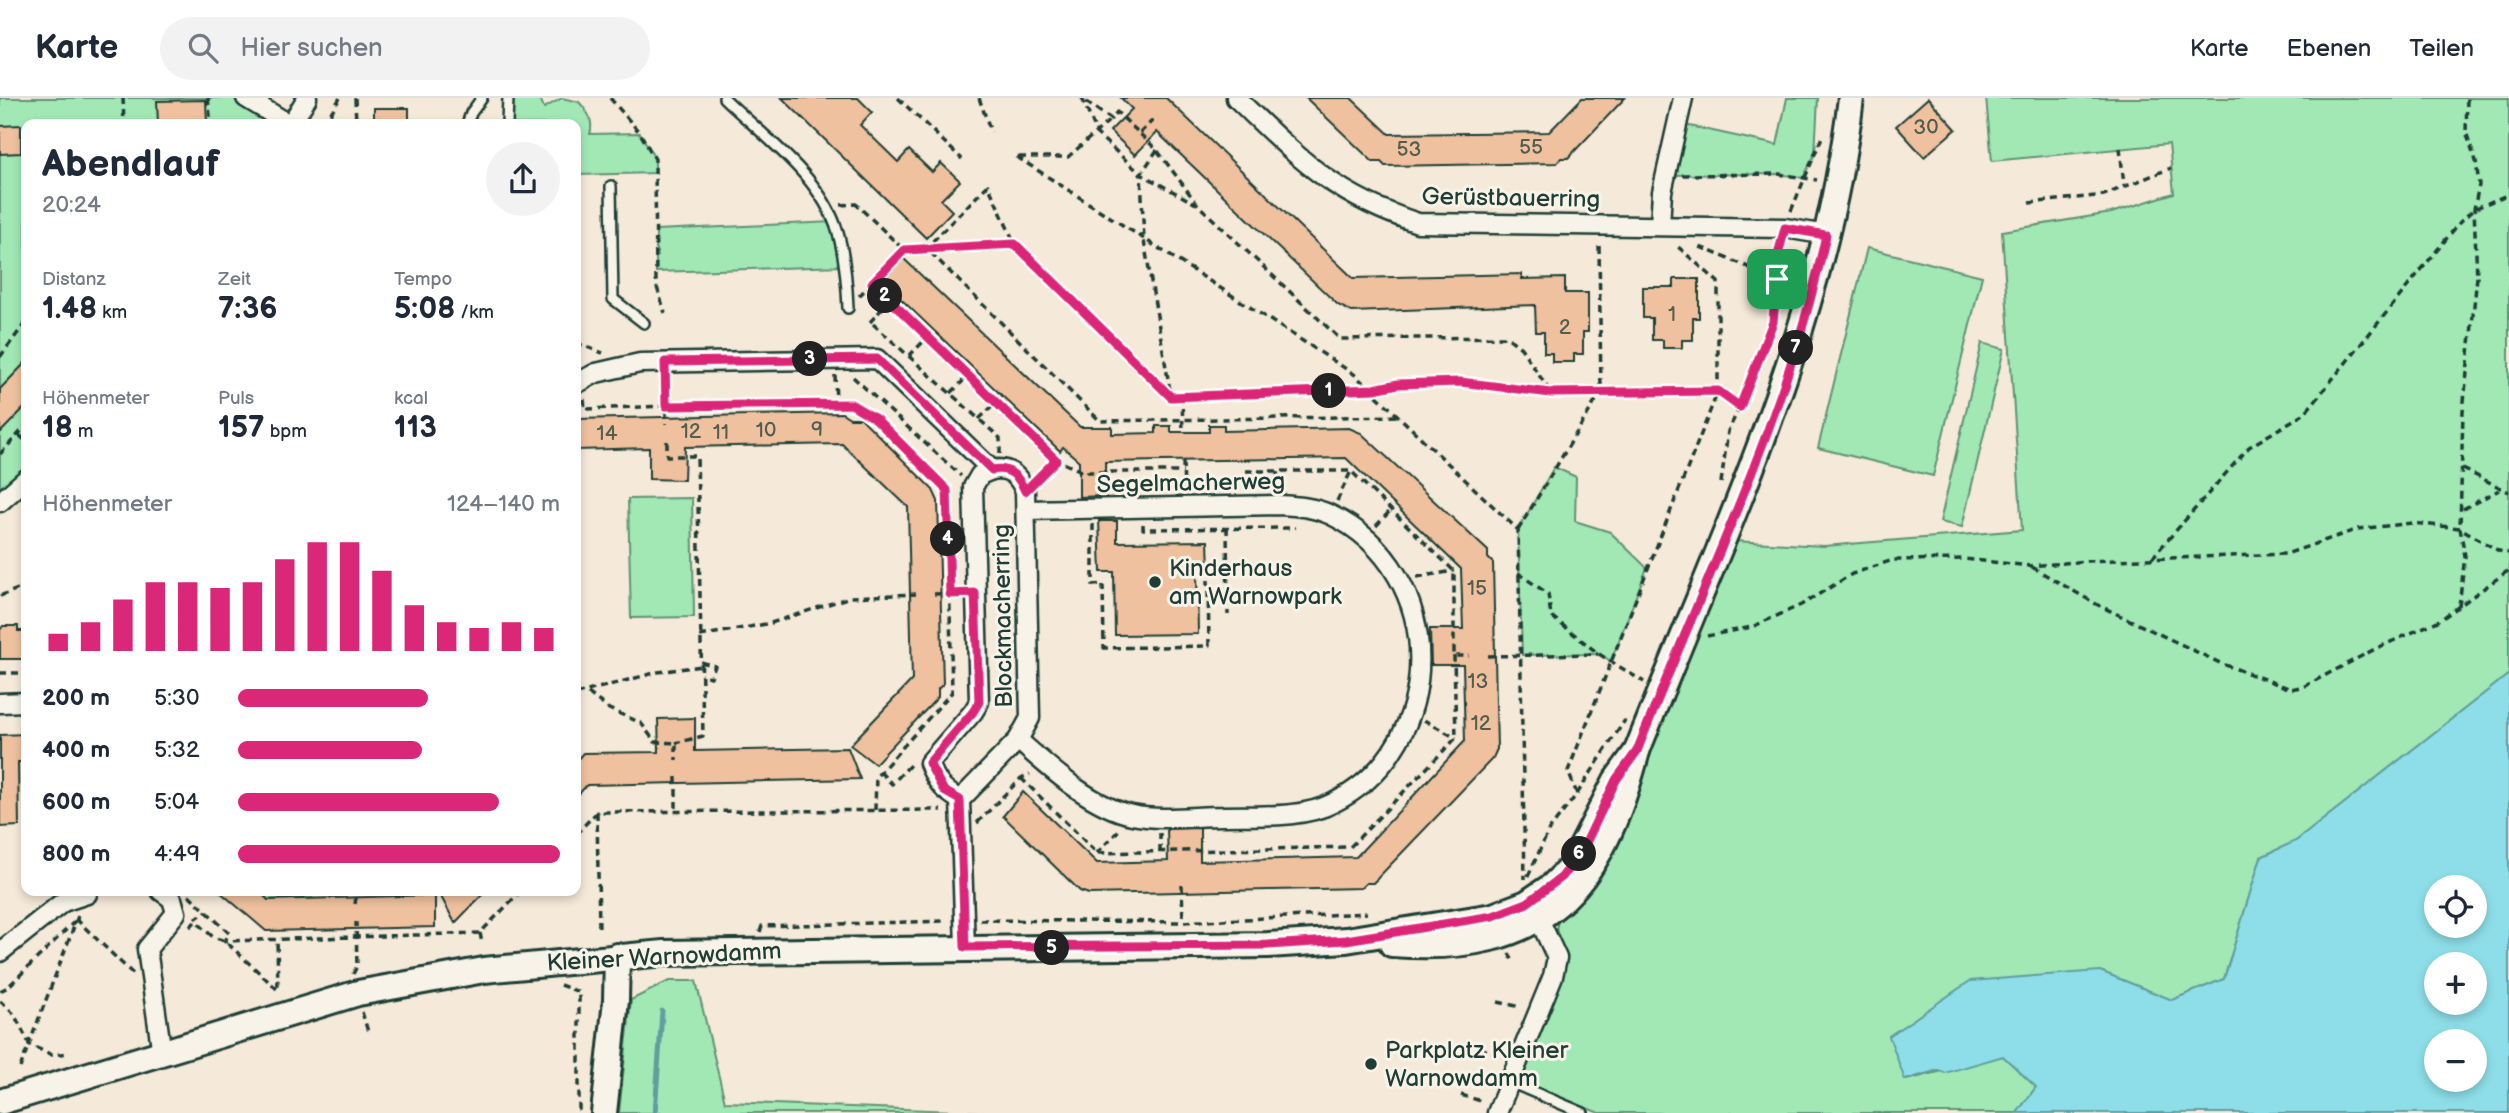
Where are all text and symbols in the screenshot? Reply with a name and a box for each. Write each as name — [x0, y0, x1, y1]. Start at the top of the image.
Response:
search box — [160, 17, 650, 80]
text: Karte — [35, 28, 118, 68]
icon: search — [184, 29, 222, 67]
text: Hier suchen — [240, 33, 383, 64]
text: Karte — [2190, 34, 2248, 63]
text: Ebenen — [2286, 34, 2371, 63]
text: Teilen — [2409, 34, 2474, 63]
house number: 30 — [1913, 115, 1939, 140]
house number: 55 — [1519, 135, 1543, 160]
house number: 53 — [1397, 137, 1421, 162]
text: Abendlauf — [42, 142, 220, 187]
button: share — [486, 142, 560, 216]
street label: Gerüstbauerring — [1421, 182, 1601, 214]
text: 20:24 — [42, 191, 101, 219]
pin — [1747, 249, 1807, 309]
icon: arrive — [1758, 260, 1796, 298]
text: Distanz — [42, 268, 106, 291]
text: Zeit — [218, 268, 251, 291]
text: Tempo — [394, 268, 452, 291]
pin: 2 — [868, 278, 903, 314]
text: 2 — [879, 284, 890, 307]
text: 1.48 — [42, 291, 97, 327]
text: 7:36 — [218, 291, 277, 327]
text: 5:08 — [394, 291, 455, 327]
text: km — [97, 301, 127, 324]
text: /km — [455, 301, 494, 324]
house number: 1 — [1668, 302, 1676, 327]
house number: 2 — [1559, 315, 1572, 340]
pin: 7 — [1778, 330, 1814, 366]
text: 7 — [1790, 336, 1801, 359]
pin: 3 — [792, 342, 828, 376]
text: 3 — [804, 347, 815, 370]
pin: 1 — [1312, 374, 1346, 408]
text: 1 — [1325, 379, 1333, 402]
text: Höhenmeter — [42, 387, 149, 410]
text: Puls — [218, 387, 254, 410]
text: kcal — [394, 387, 428, 410]
text: 18 — [42, 410, 73, 446]
text: 157 — [218, 410, 265, 446]
text: 113 — [394, 410, 437, 446]
house number: 9 — [811, 417, 823, 442]
house number: 10 — [756, 418, 776, 443]
house number: 12 — [681, 419, 702, 444]
text: m — [73, 420, 94, 443]
text: bpm — [265, 420, 307, 443]
house number: 11 — [713, 420, 729, 445]
house number: 14 — [597, 421, 618, 446]
street label: Segelmacherweg — [1096, 467, 1286, 499]
text: Höhenmeter — [42, 490, 172, 518]
text: 124–140 m — [447, 490, 560, 518]
pin: 4 — [930, 522, 965, 556]
street label: Blockmacherring — [987, 524, 1019, 708]
text: 4 — [942, 527, 953, 550]
place label: Kinderhaus am Warnowpark — [1169, 554, 1342, 611]
marker: Kinderhaus am Warnowpark — [1147, 574, 1163, 590]
house number: 15 — [1467, 576, 1487, 601]
house number: 13 — [1467, 669, 1489, 694]
text: 200 m — [42, 684, 110, 712]
text: 5:30 — [154, 684, 200, 712]
house number: 12 — [1471, 711, 1492, 736]
text: 400 m — [42, 736, 110, 764]
text: 5:32 — [154, 736, 200, 764]
text: 600 m — [42, 788, 110, 816]
text: 5:04 — [154, 788, 199, 816]
pin: 6 — [1562, 836, 1596, 872]
text: 800 m — [42, 840, 110, 868]
text: 4:49 — [154, 840, 200, 868]
text: 6 — [1573, 842, 1584, 865]
map controls — [2424, 875, 2487, 1092]
button: locate — [2424, 875, 2487, 938]
pin: 5 — [1034, 930, 1070, 966]
street label: Kleiner Warnowdamm — [546, 936, 782, 978]
text: 5 — [1046, 936, 1057, 959]
button: + — [2424, 952, 2487, 1015]
button: − — [2424, 1029, 2487, 1092]
place label: Parkplatz Kleiner Warnowdamm — [1385, 1036, 1568, 1093]
marker: Parkplatz Kleiner Warnowdamm — [1363, 1056, 1379, 1072]

